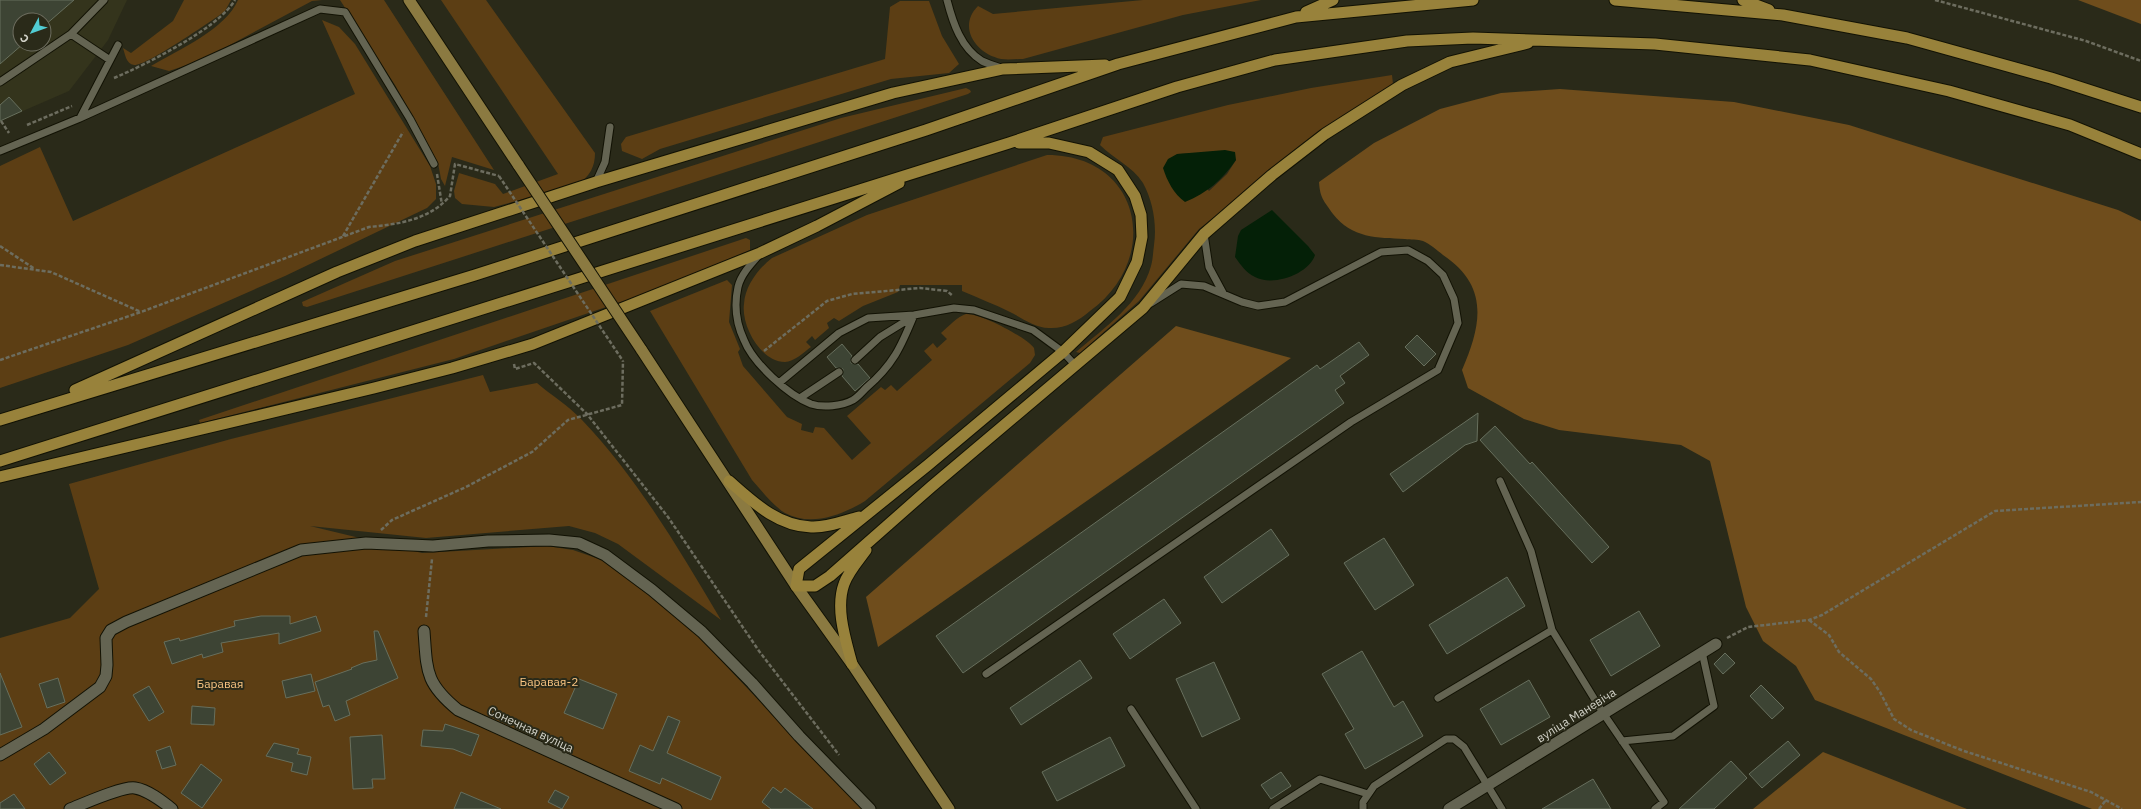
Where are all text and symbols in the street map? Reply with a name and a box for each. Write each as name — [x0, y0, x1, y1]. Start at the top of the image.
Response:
north arrow — [12, 12, 52, 52]
text: С — [17, 31, 32, 46]
park label: Баравая-2 — [520, 674, 578, 689]
park label: Баравая — [197, 676, 243, 691]
street label: вуліца Маневіча — [1533, 684, 1619, 745]
street label: Сонечная вуліца — [486, 703, 577, 756]

